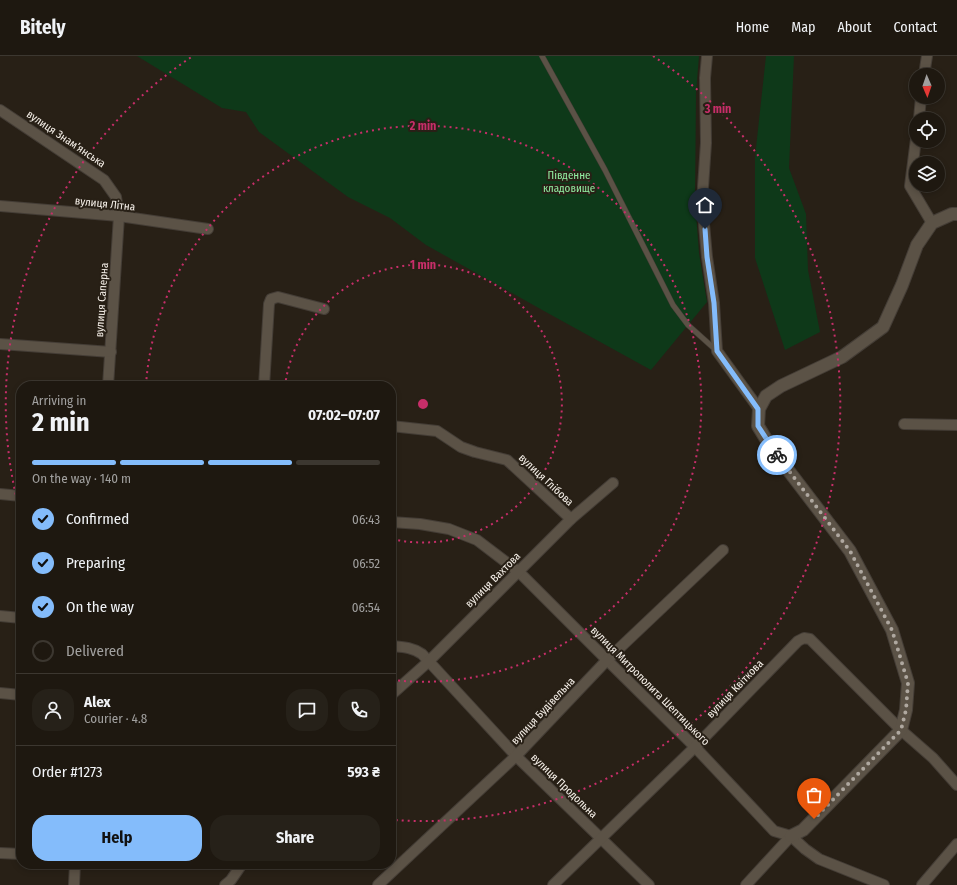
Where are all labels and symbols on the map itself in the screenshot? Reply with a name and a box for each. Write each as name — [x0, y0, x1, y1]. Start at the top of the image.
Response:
north arrow — [909, 68, 945, 104]
text: 3 min — [704, 102, 731, 116]
street label: вулиця Знам’янська — [24, 108, 108, 170]
text: 2 min — [409, 119, 436, 133]
park label: Південне кладовище — [543, 169, 595, 195]
pin — [688, 188, 722, 229]
street label: вулиця Літна — [74, 194, 136, 214]
text: 1 min — [410, 258, 436, 272]
street label: вулиця Саперна — [93, 262, 111, 338]
centre of rings — [416, 397, 430, 411]
courier — [757, 435, 797, 475]
street label: вулиця Глібова — [516, 451, 576, 509]
street label: вулиця Вахтова — [463, 550, 523, 610]
street label: вулиця Митрополита Шептицького — [588, 624, 712, 748]
street label: вулиця Квіткова — [704, 657, 766, 721]
street label: вулиця Будівельна — [508, 675, 578, 747]
street label: вулиця Продольна — [528, 751, 600, 821]
pin — [797, 778, 831, 819]

